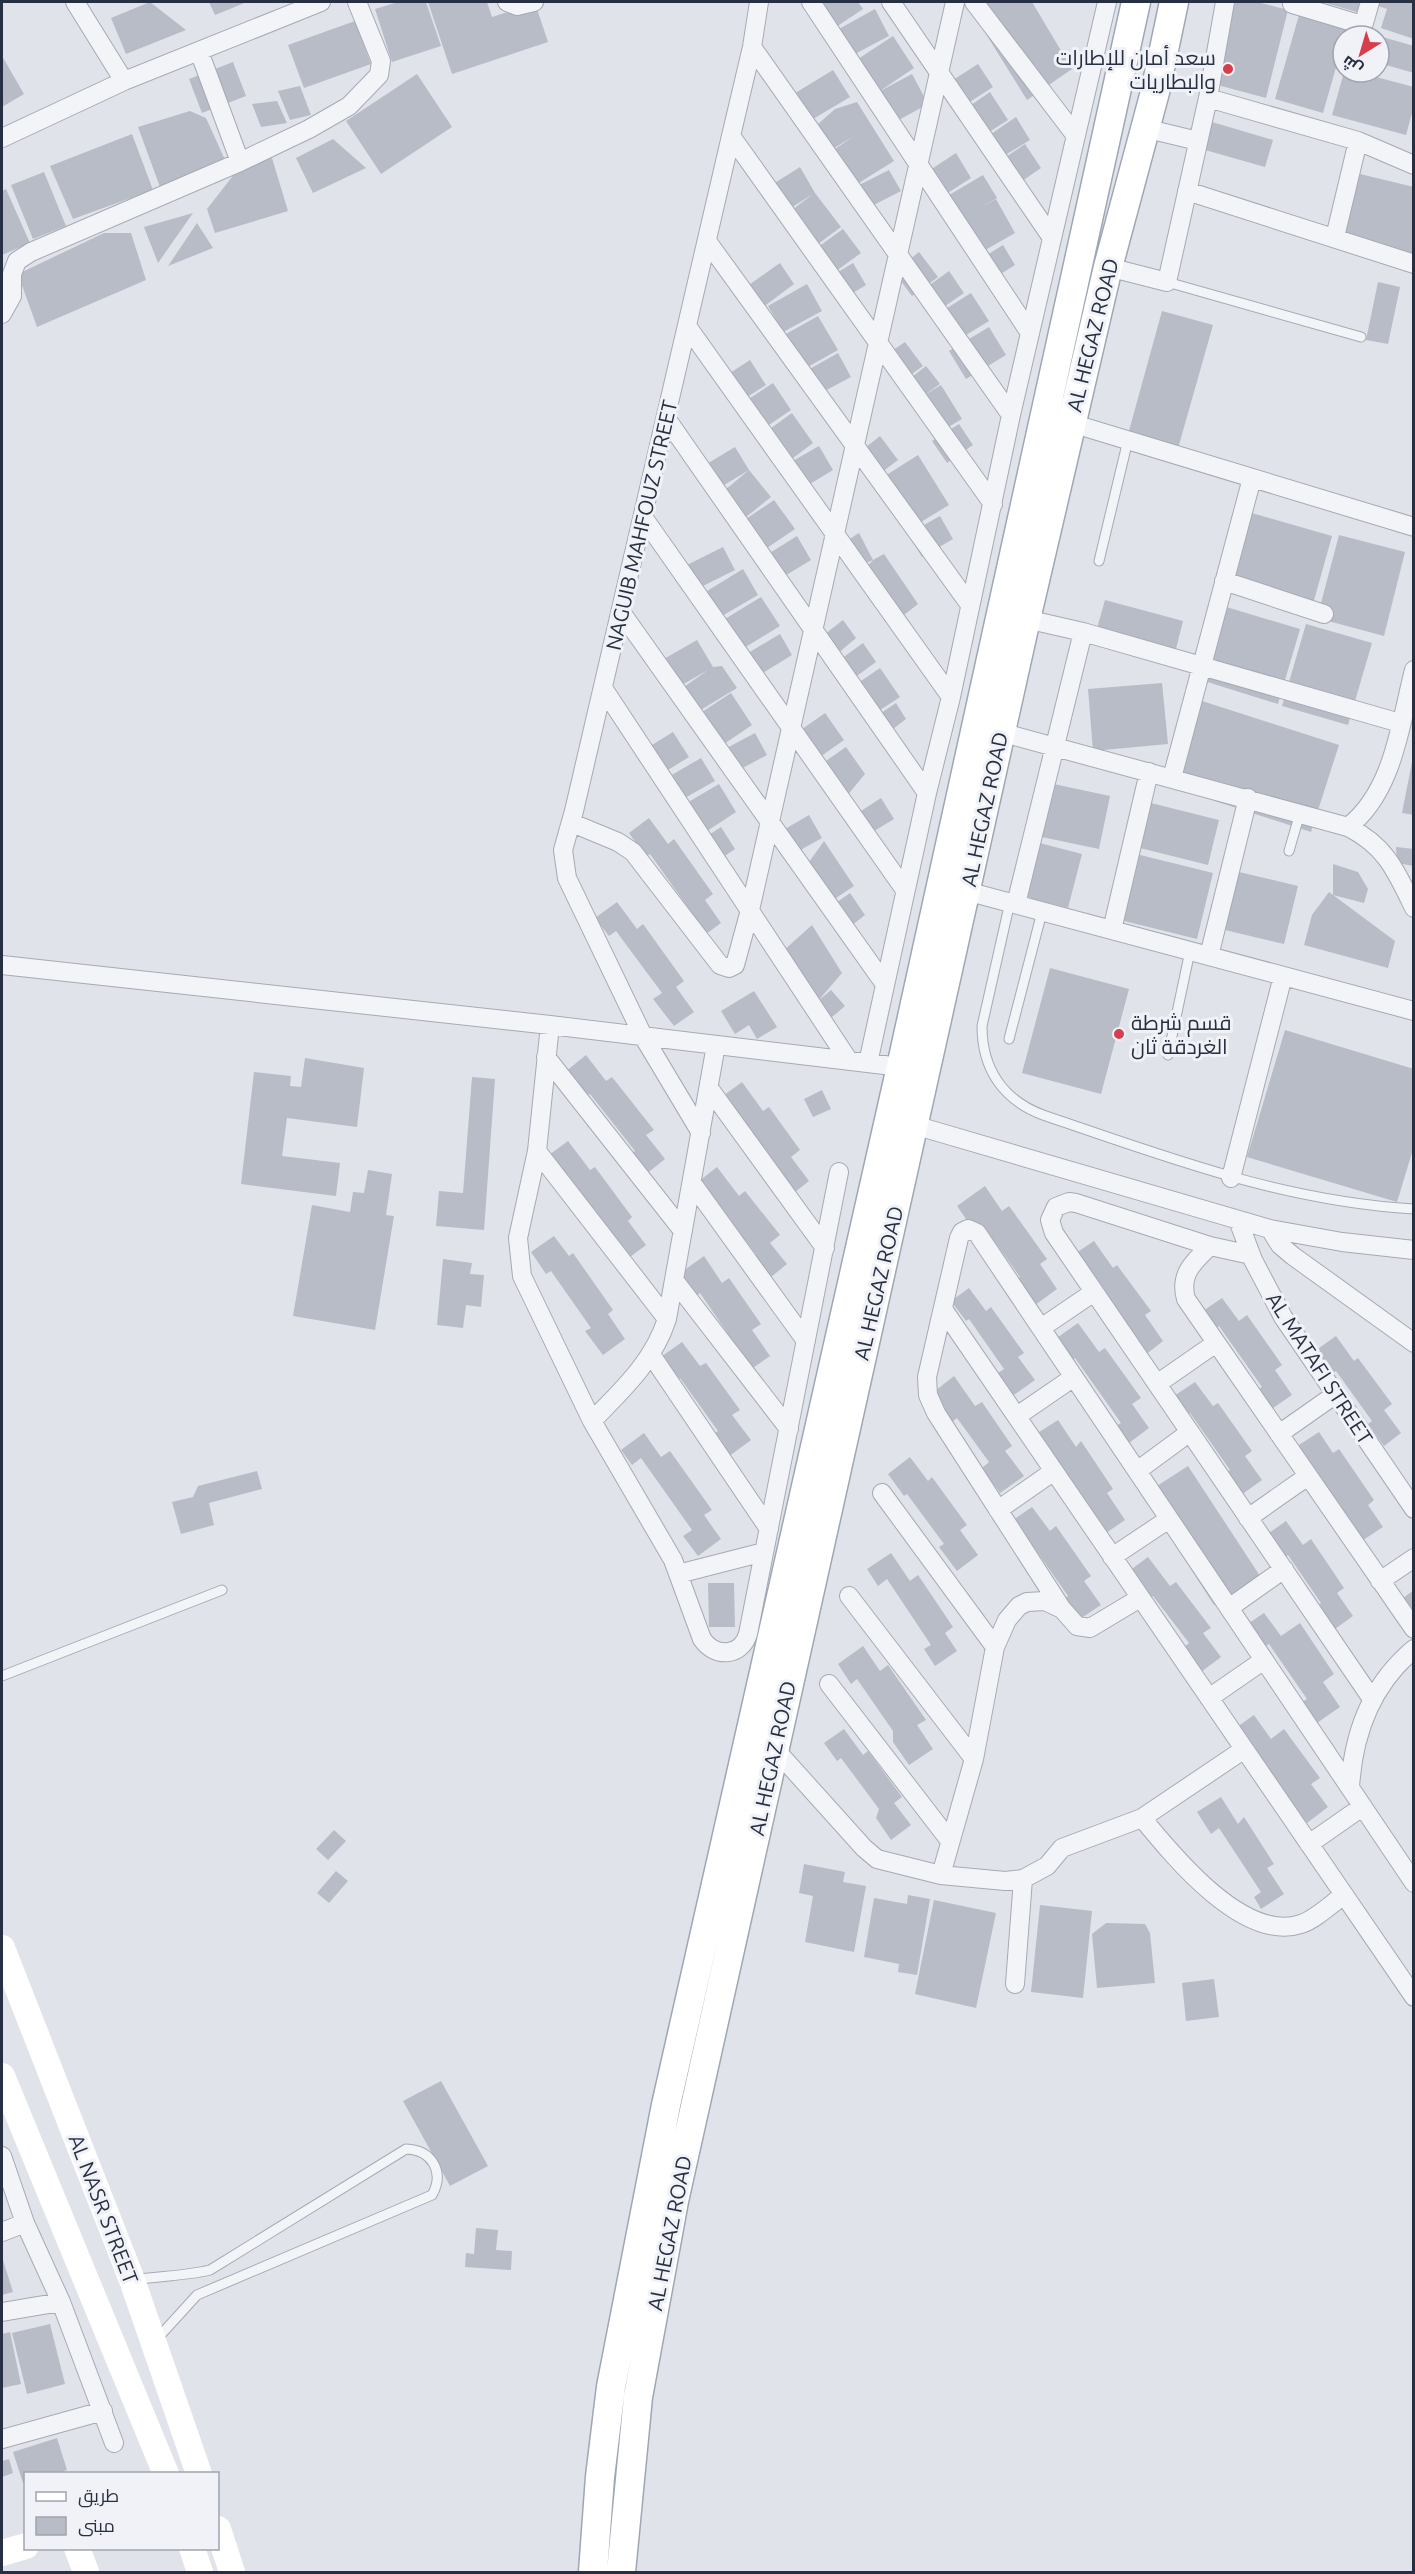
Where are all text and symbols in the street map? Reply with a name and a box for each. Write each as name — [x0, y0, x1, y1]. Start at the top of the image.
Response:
north arrow — [1331, 24, 1391, 84]
place label: سعد أمان للإطارات والبطاريات — [1056, 45, 1216, 94]
text: ش — [1338, 52, 1366, 79]
marker: سعد أمان للإطارات والبطاريات — [1221, 62, 1235, 76]
street label: AL HEGAZ ROAD — [1061, 256, 1123, 414]
street label: NAGUIB MAHFOUZ STREET — [601, 397, 682, 652]
street label: AL HEGAZ ROAD — [956, 729, 1012, 889]
place label: قسم شرطة الغردقة ثان — [1131, 1010, 1232, 1060]
marker: قسم شرطة الغردقة ثان — [1112, 1027, 1126, 1041]
street label: AL HEGAZ ROAD — [849, 1204, 907, 1362]
street label: AL MATAFI STREET — [1262, 1288, 1378, 1449]
street label: AL HEGAZ ROAD — [744, 1678, 800, 1838]
street label: AL NASR STREET — [64, 2131, 144, 2287]
street label: AL HEGAZ ROAD — [642, 2153, 696, 2313]
legend — [24, 2472, 219, 2550]
text: طريق — [78, 2485, 119, 2508]
text: مبنى — [78, 2515, 115, 2537]

